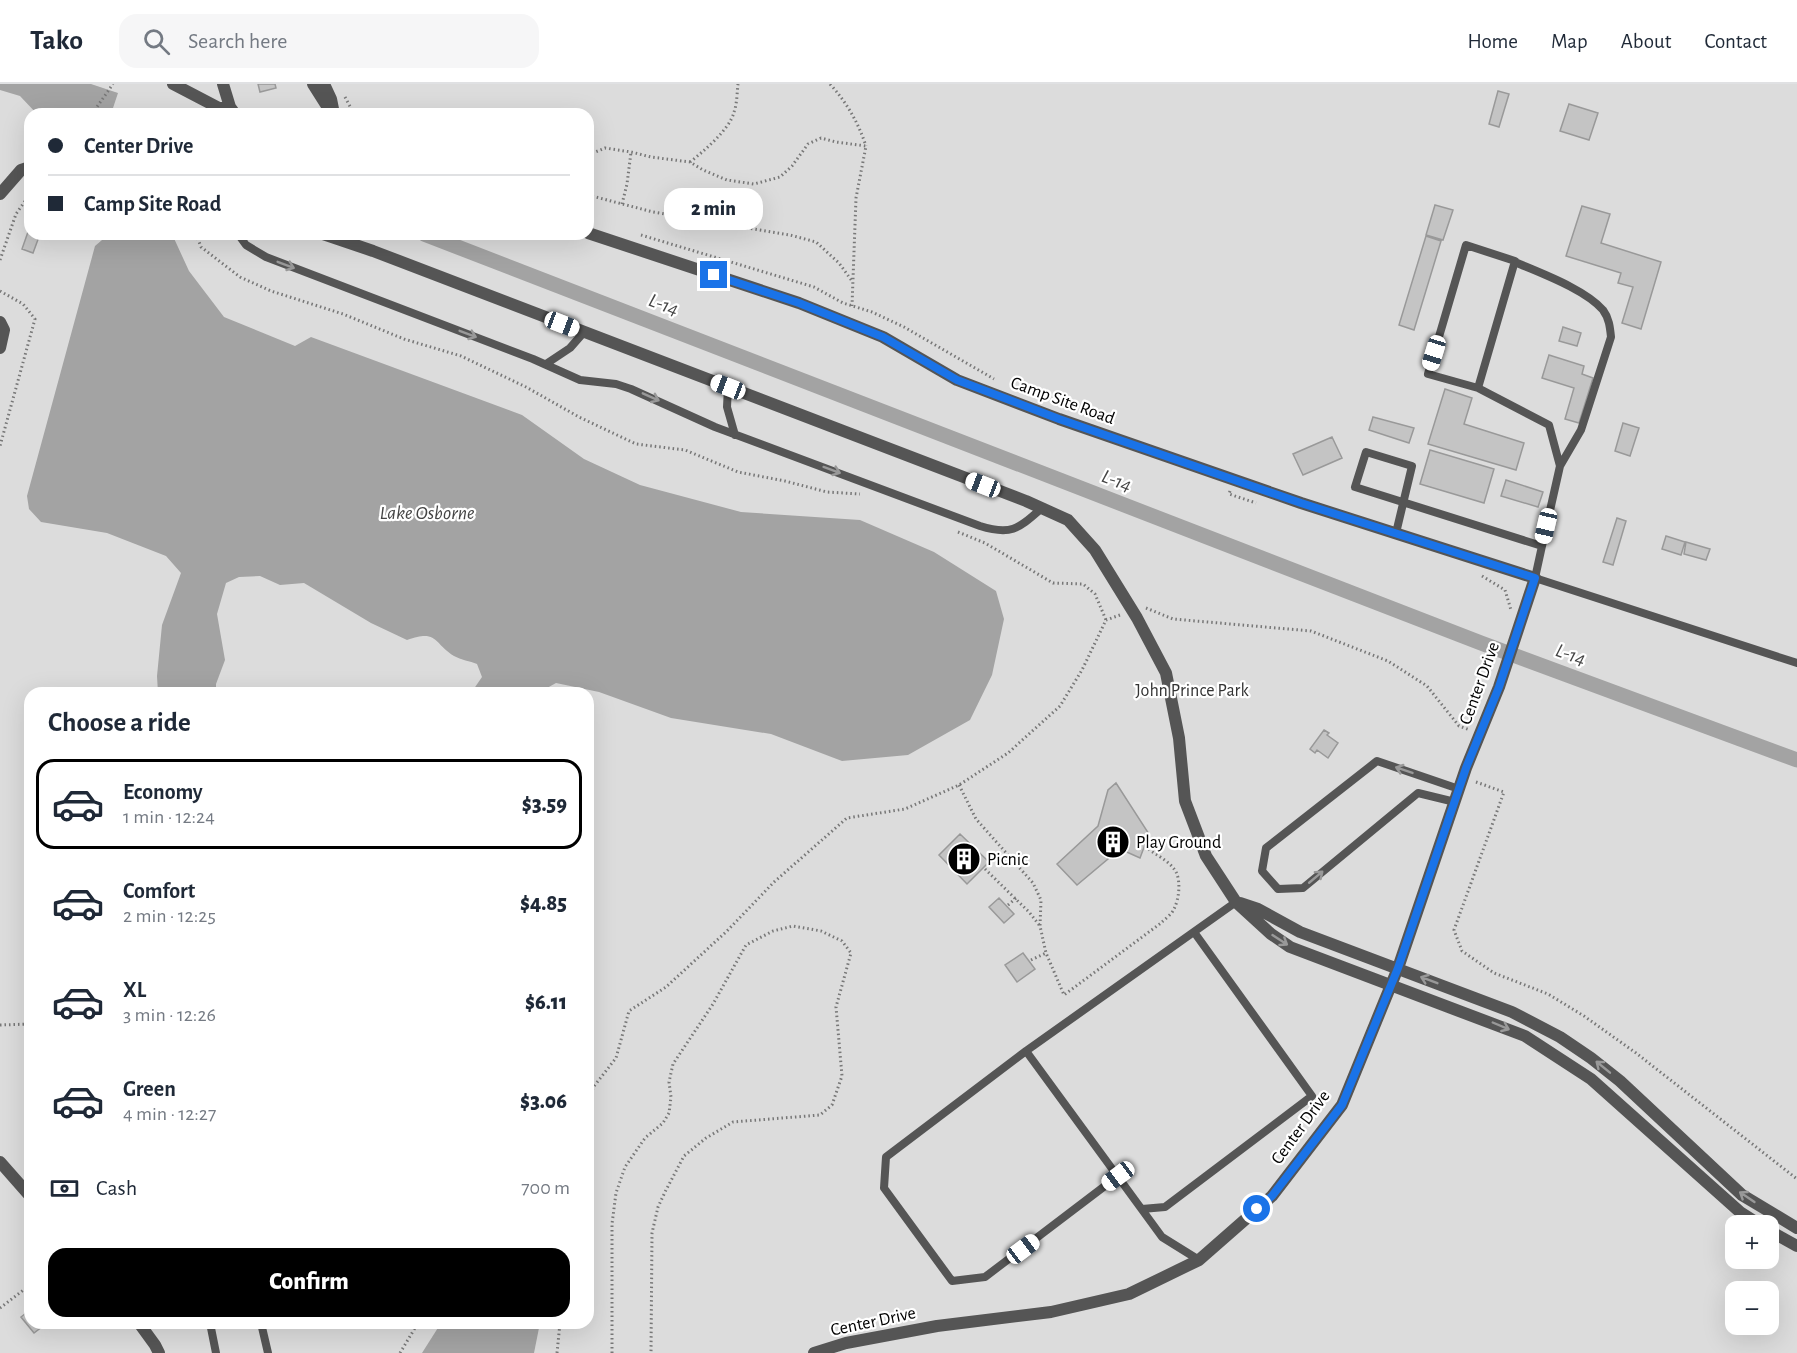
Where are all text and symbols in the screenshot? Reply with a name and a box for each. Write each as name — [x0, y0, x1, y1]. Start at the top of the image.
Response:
search box — [119, 14, 539, 68]
icon: search — [140, 25, 173, 58]
text: Tako — [30, 27, 83, 55]
text: Search here — [188, 30, 288, 52]
text: Home — [1467, 31, 1518, 52]
text: Map — [1551, 31, 1588, 52]
text: About — [1621, 31, 1671, 52]
text: Contact — [1704, 31, 1767, 52]
text: Center Drive — [84, 135, 193, 157]
callout: 2 min — [664, 188, 764, 230]
text: Camp Site Road — [84, 193, 221, 215]
text: 2 min — [691, 199, 736, 219]
one-way arrow — [276, 260, 294, 271]
route end — [700, 261, 727, 288]
water label: L-14 — [646, 290, 682, 320]
car — [542, 309, 582, 339]
one-way arrow — [458, 329, 477, 340]
car — [1420, 333, 1448, 373]
car — [708, 372, 748, 402]
street label: Camp Site Road — [1008, 374, 1117, 428]
one-way arrow — [641, 392, 659, 404]
one-way arrow — [822, 465, 840, 476]
water label: L-14 — [1099, 466, 1135, 496]
car — [963, 470, 1003, 500]
water label: Lake Osborne — [379, 503, 475, 523]
car — [1533, 506, 1559, 546]
street label: Center Drive — [1457, 640, 1503, 727]
water label: L-14 — [1553, 640, 1588, 670]
park label: John Prince Park — [1135, 682, 1249, 700]
text: Choose a ride — [48, 709, 191, 736]
one-way arrow — [1395, 764, 1414, 775]
icon: car — [51, 777, 105, 831]
text: Economy — [123, 781, 203, 803]
text: $3.59 — [522, 793, 567, 815]
text: 1 min · 12:24 — [123, 807, 215, 827]
building icon: Play Ground — [1095, 824, 1131, 860]
place label: Play Ground — [1136, 834, 1221, 852]
building icon: Picnic — [946, 841, 982, 877]
place label: Picnic — [987, 851, 1028, 869]
one-way arrow — [1308, 871, 1324, 884]
icon: car — [51, 876, 105, 930]
text: Comfort — [123, 880, 195, 902]
text: $4.85 — [520, 892, 567, 914]
text: 2 min · 12:25 — [123, 906, 216, 926]
one-way arrow — [1271, 935, 1288, 947]
one-way arrow — [1421, 973, 1439, 984]
icon: car — [51, 975, 105, 1029]
text: XL — [123, 979, 146, 1001]
text: $6.11 — [525, 991, 567, 1013]
text: 3 min · 12:26 — [123, 1005, 216, 1025]
one-way arrow — [1491, 1021, 1509, 1032]
one-way arrow — [1595, 1061, 1611, 1074]
icon: car — [51, 1074, 105, 1128]
text: Green — [123, 1078, 176, 1100]
street label: Center Drive — [1268, 1087, 1334, 1168]
text: $3.06 — [520, 1090, 567, 1112]
text: 4 min · 12:27 — [123, 1104, 216, 1124]
car — [1098, 1158, 1138, 1194]
icon: cash — [48, 1172, 81, 1205]
text: Cash — [96, 1177, 137, 1199]
text: 700 m — [521, 1178, 570, 1198]
one-way arrow — [1739, 1191, 1756, 1204]
route start — [1243, 1195, 1270, 1222]
map controls — [1725, 1215, 1779, 1335]
button: + — [1725, 1215, 1779, 1269]
car — [1003, 1231, 1043, 1267]
button: Confirm — [48, 1248, 570, 1317]
button: − — [1725, 1281, 1779, 1335]
street label: Center Drive — [829, 1304, 917, 1340]

